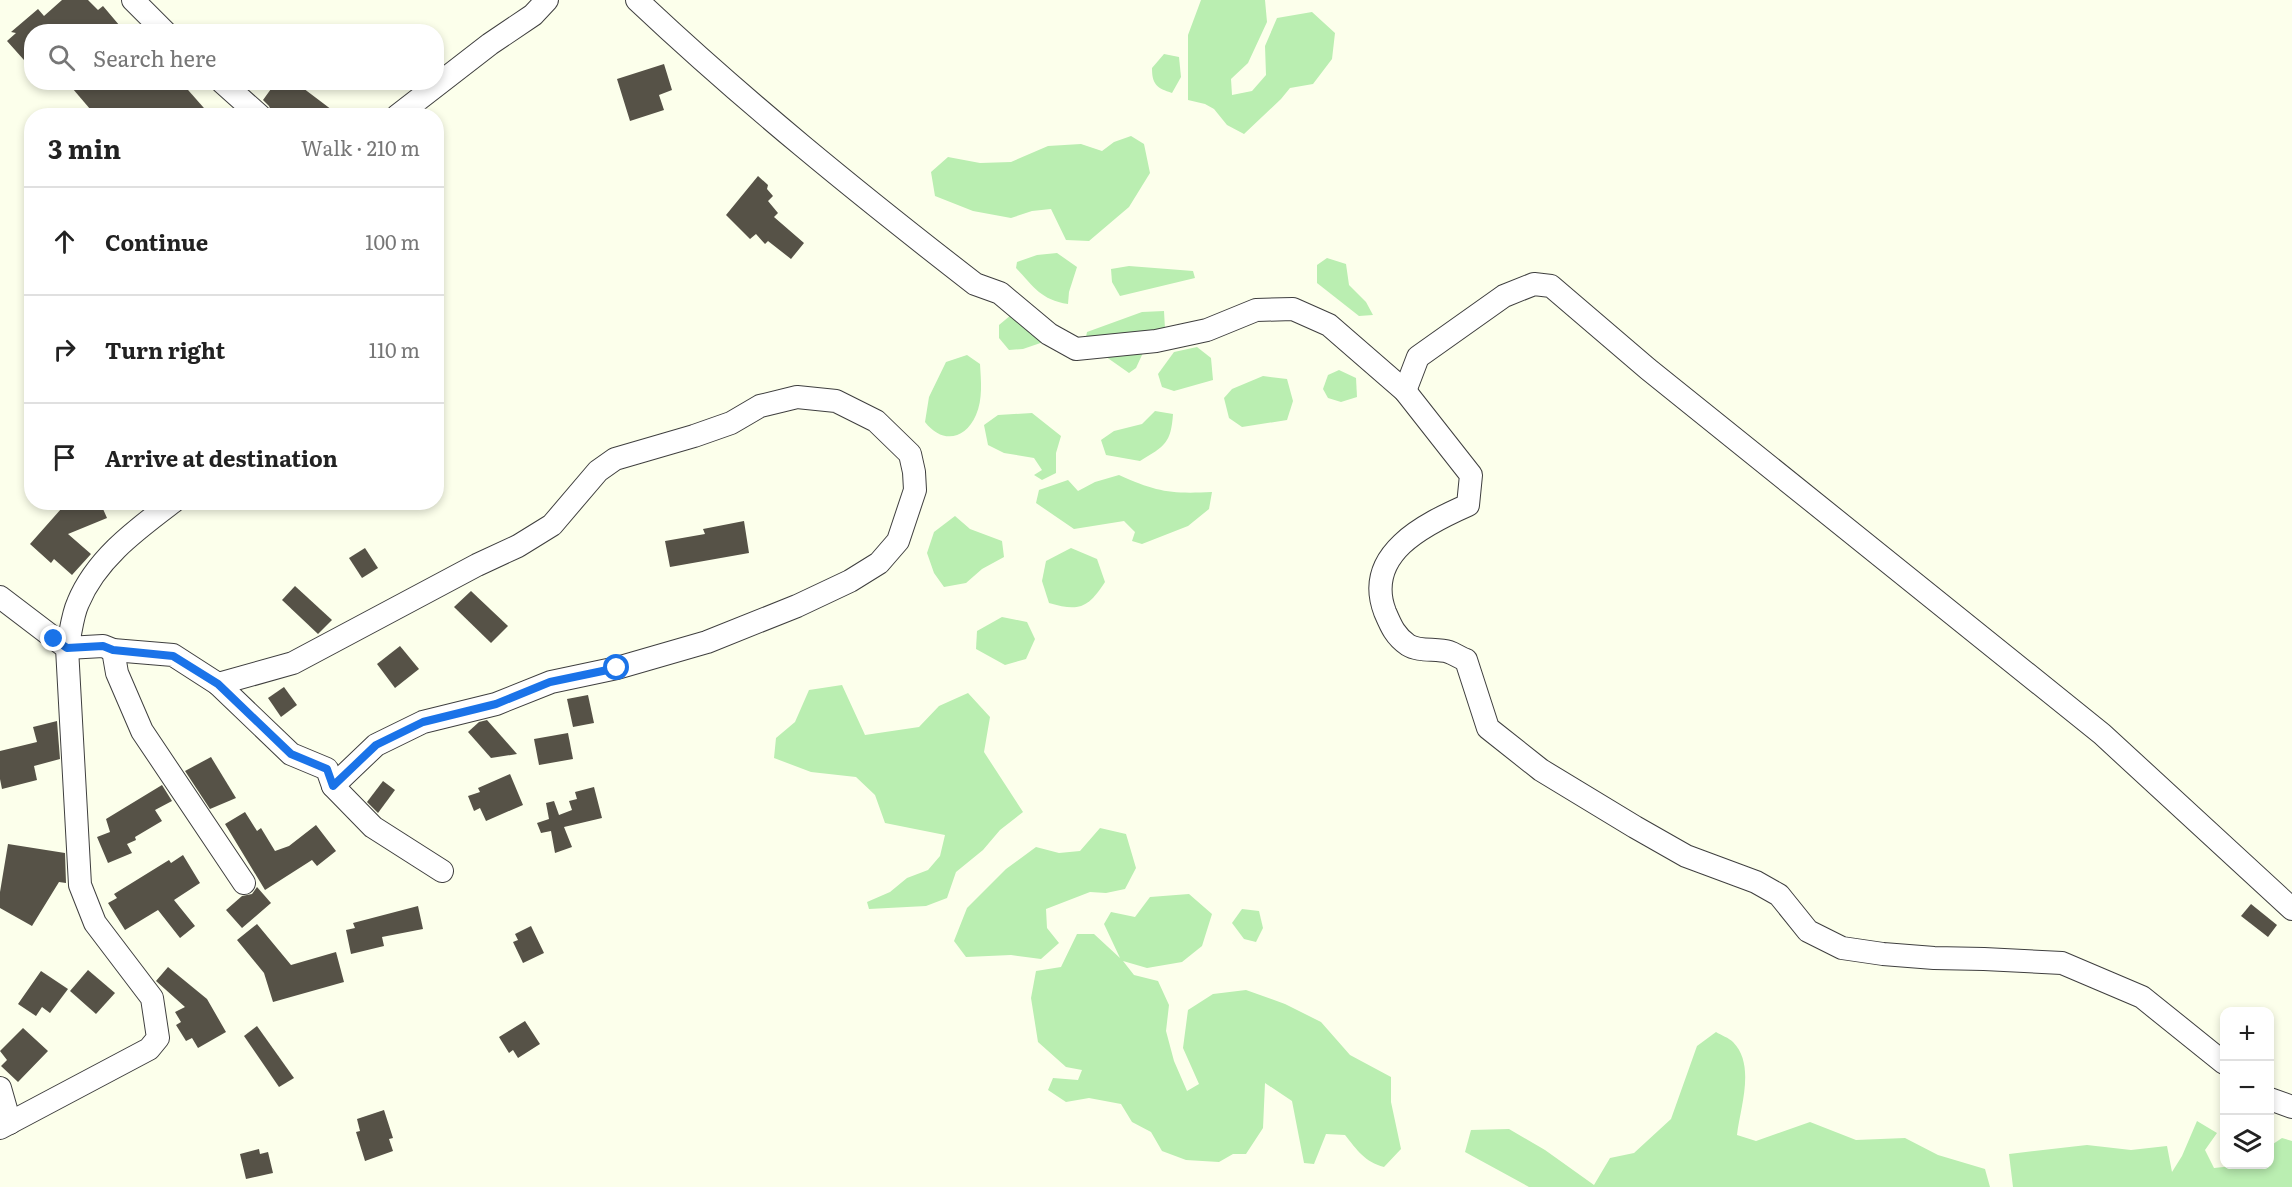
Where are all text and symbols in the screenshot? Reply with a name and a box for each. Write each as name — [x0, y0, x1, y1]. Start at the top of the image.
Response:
search box — [24, 24, 444, 90]
icon: search — [45, 41, 78, 74]
text: Search here — [93, 41, 216, 74]
text: 3 min — [48, 128, 121, 167]
text: Walk · 210 m — [301, 132, 420, 162]
icon: ahead — [48, 225, 81, 258]
text: Continue — [105, 225, 208, 258]
text: 100 m — [365, 226, 420, 256]
icon: right — [48, 333, 81, 366]
text: Turn right — [105, 333, 225, 366]
text: 110 m — [369, 334, 420, 364]
icon: arrive — [48, 441, 81, 474]
text: Arrive at destination — [105, 441, 338, 474]
route end — [40, 625, 66, 651]
route start — [603, 654, 629, 680]
map controls — [2220, 1007, 2274, 1169]
button: + — [2220, 1007, 2274, 1061]
button: − — [2220, 1061, 2274, 1115]
button: layers — [2220, 1115, 2274, 1169]

